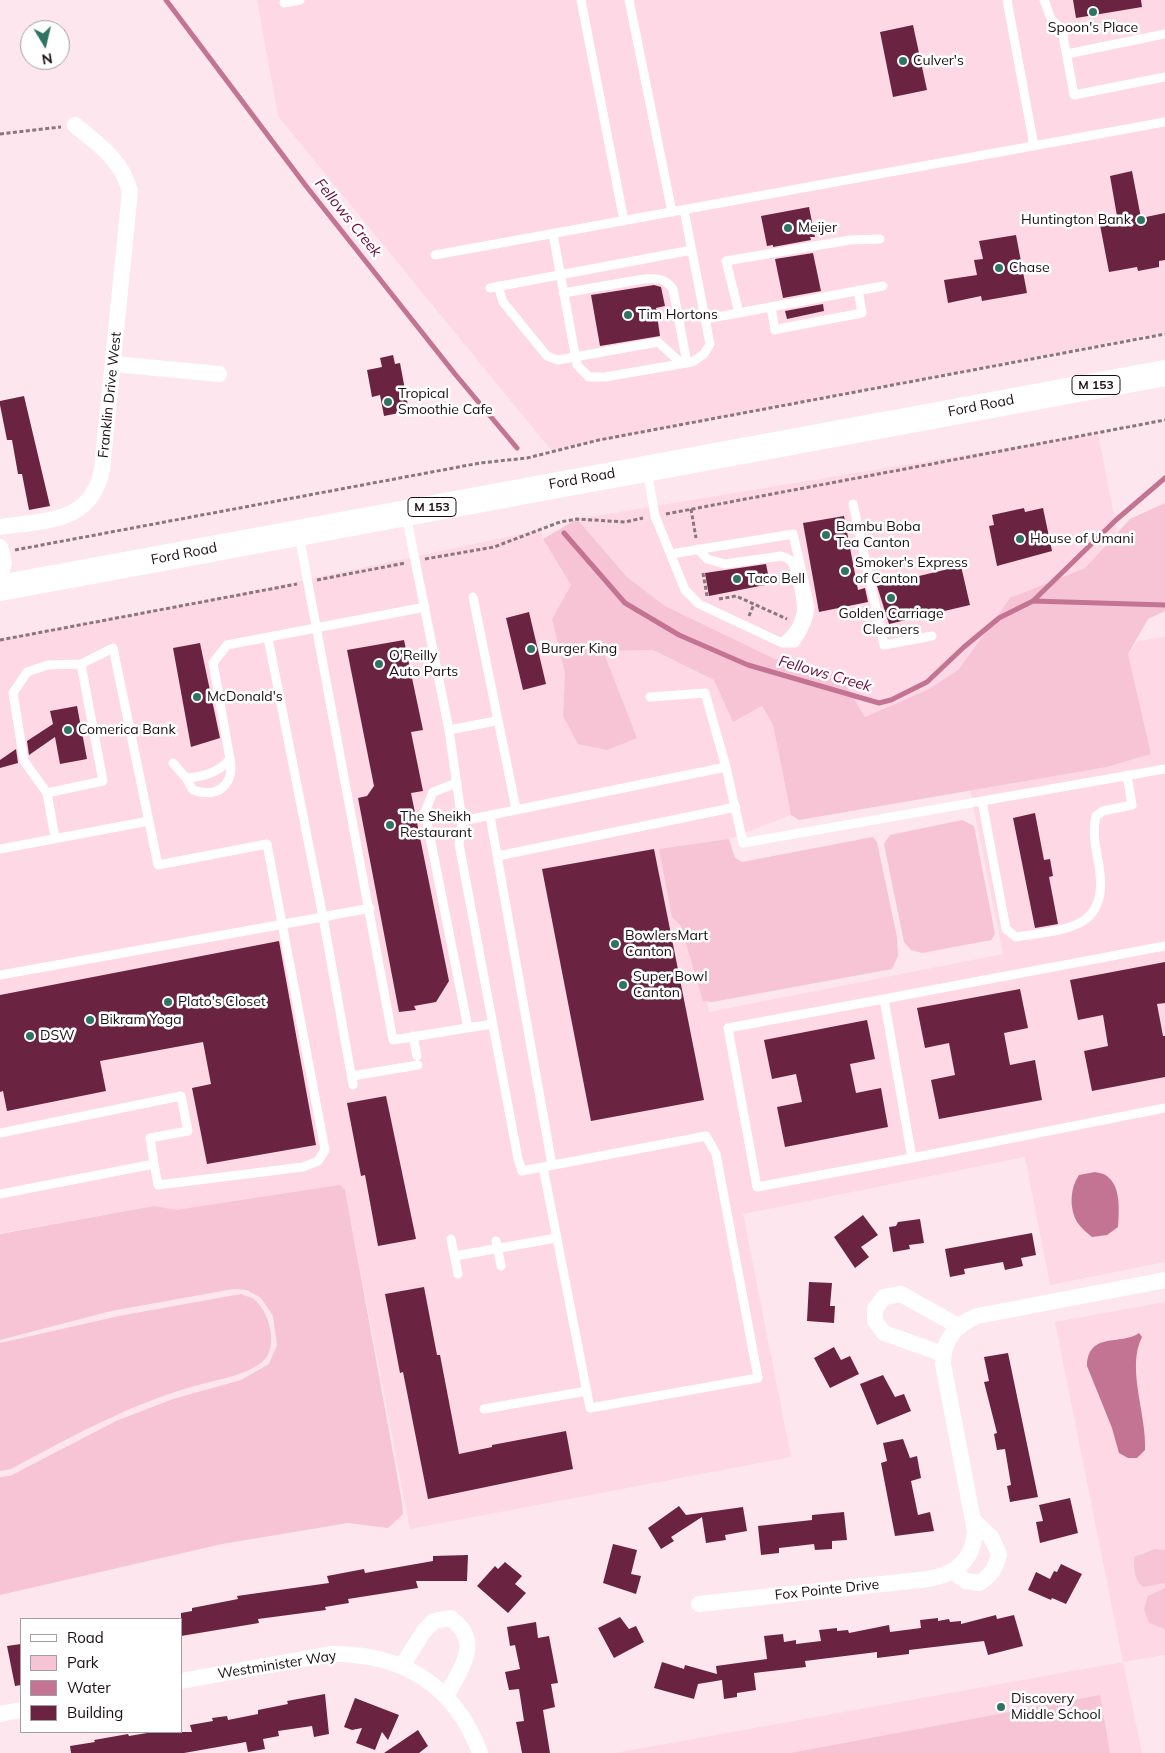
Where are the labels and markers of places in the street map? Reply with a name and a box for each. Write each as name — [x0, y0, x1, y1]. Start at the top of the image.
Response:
marker: Spoon's Place — [1087, 6, 1099, 18]
place label: Spoon's Place — [1048, 20, 1138, 36]
place label: Culver's — [913, 53, 964, 69]
marker: Culver's — [897, 55, 909, 67]
place label: Huntington Bank — [1021, 212, 1131, 228]
marker: Huntington Bank — [1135, 214, 1147, 226]
place label: Meijer — [798, 220, 837, 236]
marker: Meijer — [782, 222, 794, 234]
place label: Chase — [1009, 260, 1050, 276]
marker: Chase — [993, 262, 1005, 274]
place label: Tim Hortons — [638, 307, 718, 323]
marker: Tim Hortons — [622, 309, 634, 321]
place label: Tropical Smoothie Cafe — [398, 386, 493, 418]
marker: Tropical Smoothie Cafe — [382, 396, 394, 408]
place label: Bambu Boba Tea Canton — [836, 519, 921, 552]
marker: Bambu Boba Tea Canton — [820, 529, 832, 541]
place label: House of Umani — [1030, 531, 1134, 547]
marker: House of Umani — [1014, 533, 1026, 545]
place label: Smoker's Express of Canton — [855, 555, 968, 588]
marker: Smoker's Express of Canton — [839, 565, 851, 577]
place label: Taco Bell — [747, 571, 805, 587]
marker: Taco Bell — [731, 573, 743, 585]
marker: Golden Carriage Cleaners — [885, 592, 897, 604]
place label: Golden Carriage Cleaners — [838, 606, 944, 638]
place label: Burger King — [541, 641, 617, 657]
marker: Burger King — [525, 643, 537, 655]
place label: O'Reilly Auto Parts — [389, 648, 458, 680]
marker: O'Reilly Auto Parts — [373, 658, 385, 670]
place label: McDonald's — [207, 689, 283, 705]
marker: McDonald's — [191, 691, 203, 703]
place label: Comerica Bank — [78, 722, 176, 738]
marker: Comerica Bank — [62, 724, 74, 736]
place label: The Sheikh Restaurant — [400, 809, 472, 842]
marker: The Sheikh Restaurant — [384, 819, 396, 831]
place label: BowlersMart Canton — [625, 928, 708, 960]
marker: BowlersMart Canton — [609, 938, 621, 950]
place label: Super Bowl Canton — [633, 969, 707, 1002]
marker: Super Bowl Canton — [617, 979, 629, 991]
place label: Plato's Closet — [178, 994, 266, 1010]
marker: Plato's Closet — [162, 996, 174, 1008]
place label: Bikram Yoga — [100, 1012, 182, 1028]
marker: Bikram Yoga — [84, 1014, 96, 1026]
place label: DSW — [40, 1028, 75, 1044]
marker: DSW — [24, 1030, 36, 1042]
place label: Discovery Middle School — [1011, 1691, 1101, 1724]
marker: Discovery Middle School — [995, 1701, 1007, 1713]

